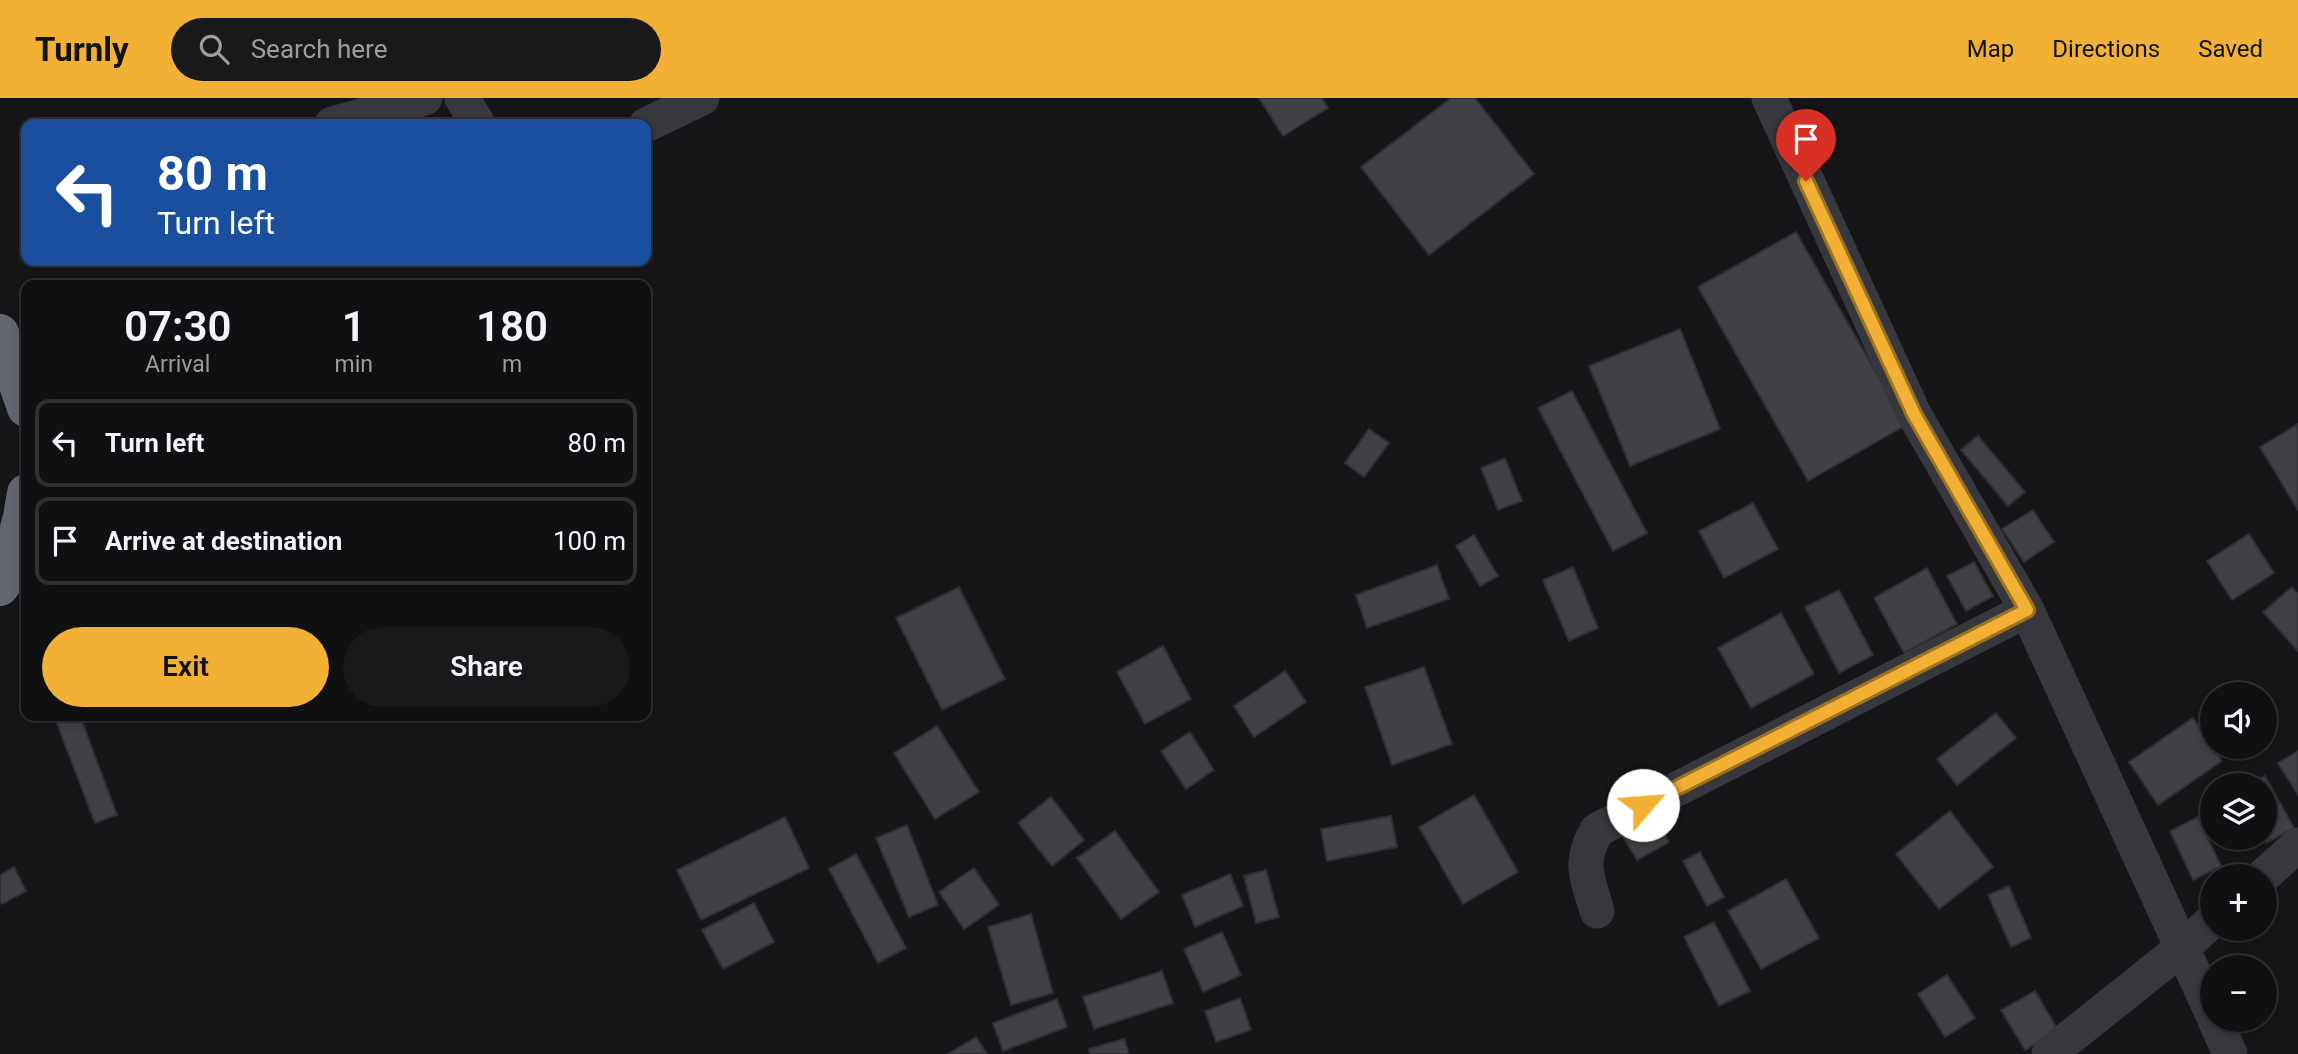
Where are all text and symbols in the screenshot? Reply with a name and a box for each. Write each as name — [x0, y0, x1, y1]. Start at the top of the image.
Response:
search box — [171, 18, 661, 81]
text: Turnly — [35, 30, 129, 69]
icon: search — [195, 30, 233, 68]
text: Search here — [251, 34, 387, 64]
text: Map — [1967, 35, 2014, 63]
text: Directions — [2052, 35, 2160, 63]
text: Saved — [2198, 35, 2263, 63]
pin — [1776, 109, 1836, 181]
icon: arrive — [1787, 120, 1825, 158]
text: 80 m — [157, 145, 268, 202]
icon: left — [42, 147, 133, 238]
text: Turn left — [157, 204, 275, 242]
text: 07:30 — [124, 302, 231, 351]
text: 1 — [342, 302, 366, 351]
text: 180 — [476, 302, 548, 351]
text: Arrival — [145, 351, 210, 378]
text: min — [334, 351, 373, 378]
text: m — [502, 351, 522, 378]
icon: left — [46, 424, 84, 462]
text: Turn left — [105, 428, 204, 458]
text: 80 m — [568, 428, 626, 458]
icon: arrive — [46, 522, 84, 560]
text: Arrive at destination — [105, 526, 342, 556]
text: 100 m — [553, 526, 626, 556]
button: Exit — [42, 627, 329, 707]
button: Share — [343, 627, 630, 707]
map controls — [2200, 682, 2277, 1032]
button: sound — [2200, 682, 2277, 759]
position arrow — [1606, 768, 1680, 842]
button: layers — [2200, 773, 2277, 850]
button: + — [2200, 864, 2277, 941]
button: − — [2200, 955, 2277, 1032]

